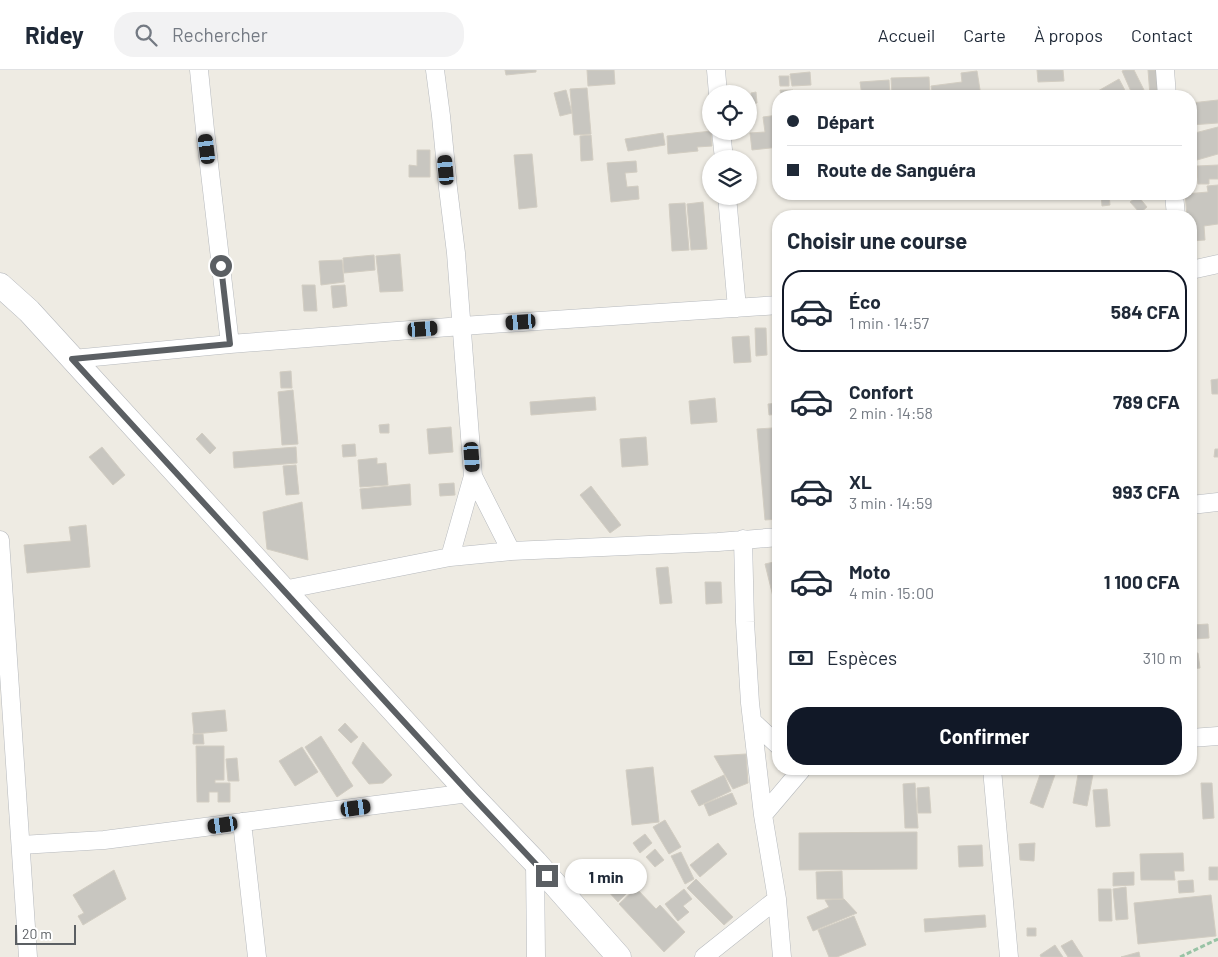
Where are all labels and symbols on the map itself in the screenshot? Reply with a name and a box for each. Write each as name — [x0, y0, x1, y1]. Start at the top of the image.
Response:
car — [197, 133, 216, 165]
car — [437, 154, 454, 186]
route start — [210, 255, 232, 277]
car — [505, 313, 536, 331]
car — [407, 320, 438, 338]
car — [463, 442, 480, 472]
car — [340, 798, 371, 818]
car — [207, 815, 238, 835]
callout: 1 min — [564, 858, 647, 894]
route end — [536, 865, 558, 887]
scale bar — [15, 922, 76, 945]

